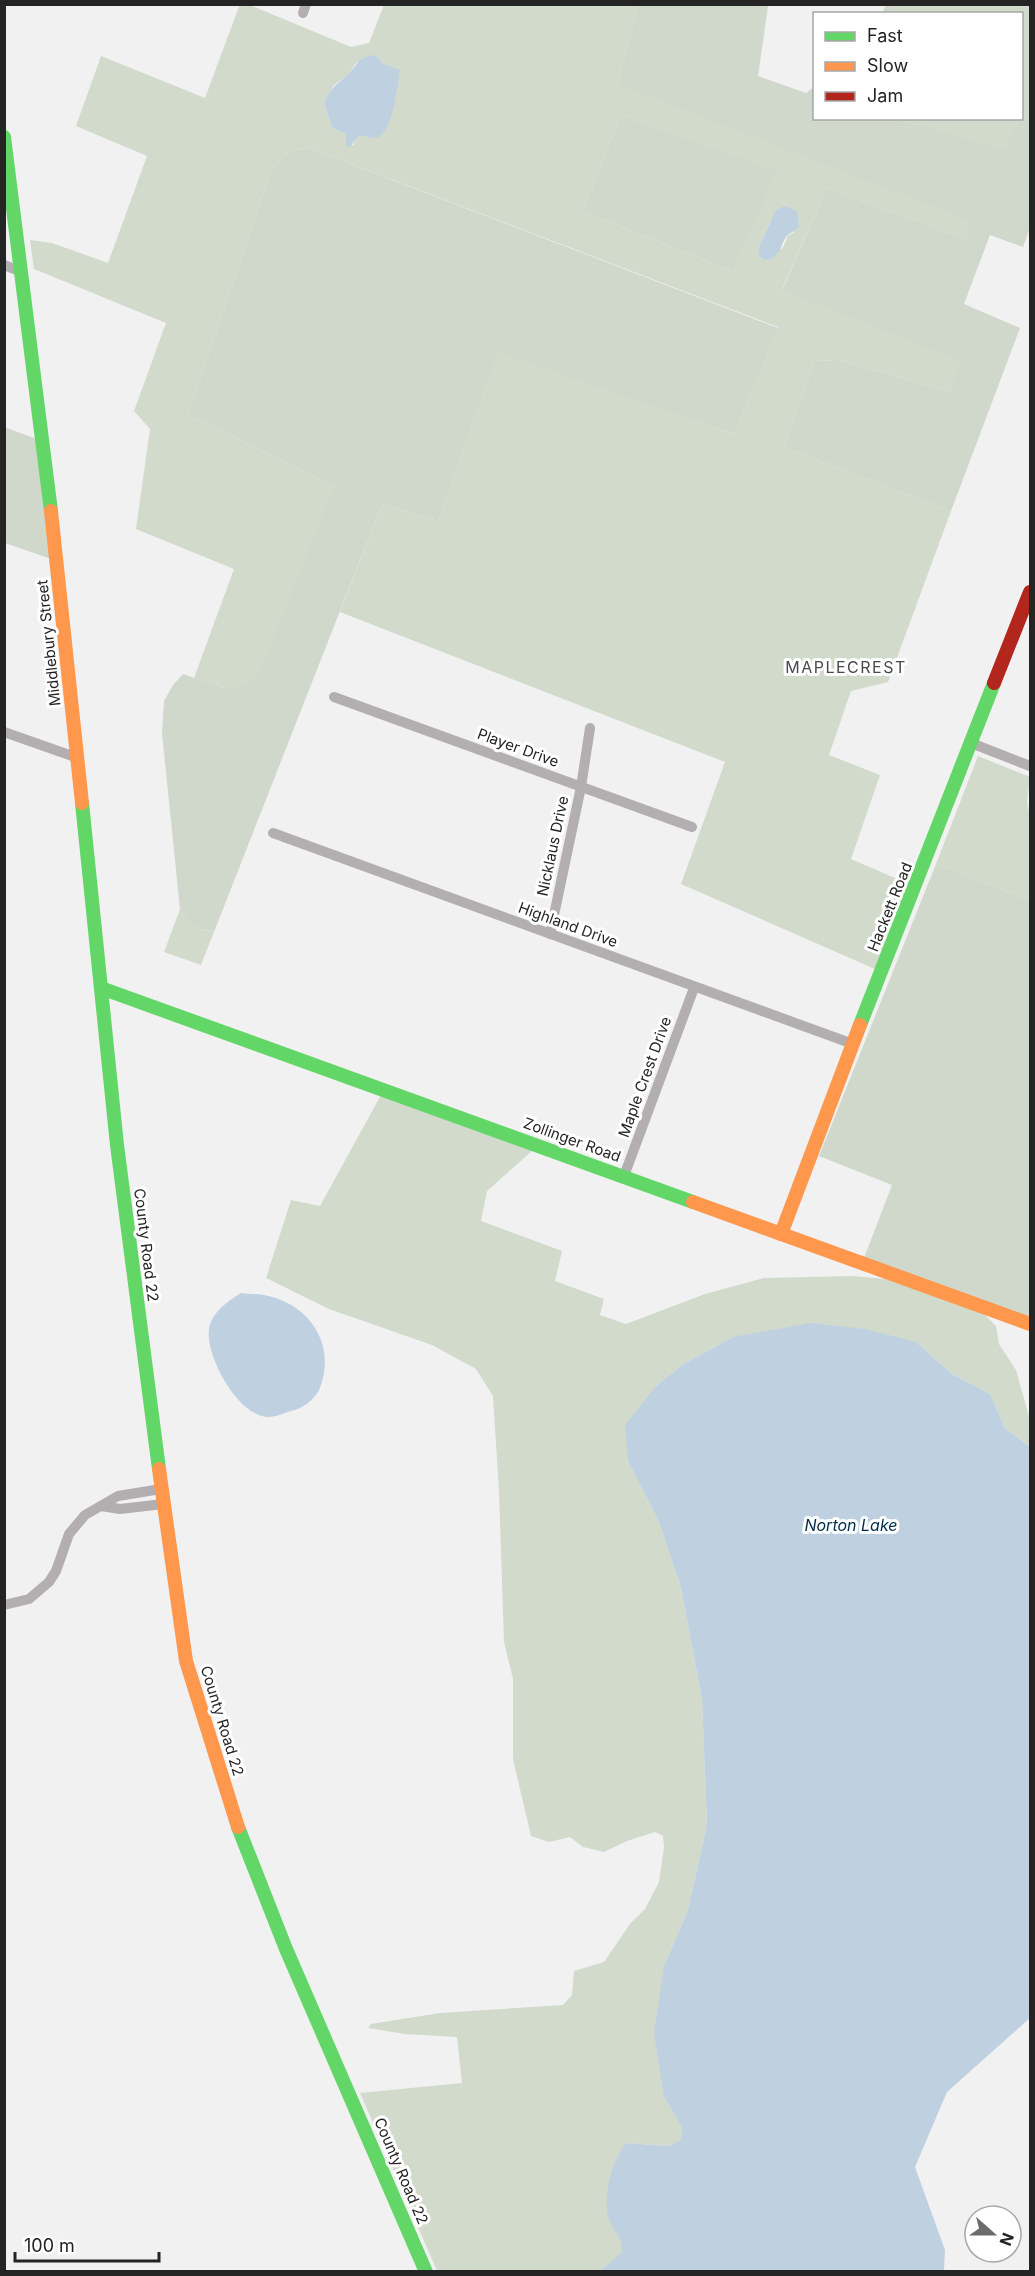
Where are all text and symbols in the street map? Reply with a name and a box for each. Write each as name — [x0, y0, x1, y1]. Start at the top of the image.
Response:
legend — [813, 12, 1023, 120]
text: Fast — [867, 25, 903, 46]
text: Slow — [867, 55, 908, 76]
text: Jam — [867, 85, 903, 106]
street label: Middlebury Street — [32, 579, 65, 707]
district label: MAPLECREST — [785, 657, 907, 677]
street label: Player Drive — [475, 724, 562, 771]
street label: Nicklaus Drive — [533, 794, 572, 898]
street label: Hackett Road — [863, 859, 916, 954]
street label: Highland Drive — [516, 898, 620, 951]
street label: Maple Crest Drive — [614, 1014, 675, 1140]
street label: Zollinger Road — [521, 1113, 623, 1166]
street label: County Road 22 — [130, 1187, 163, 1303]
water label: Norton Lake — [804, 1515, 898, 1535]
street label: County Road 22 — [197, 1663, 248, 1778]
street label: County Road 22 — [370, 2115, 433, 2227]
north arrow — [963, 2204, 1023, 2264]
scale bar — [15, 2225, 159, 2263]
text: N — [995, 2230, 1019, 2249]
text: 100 m — [24, 2235, 75, 2256]

